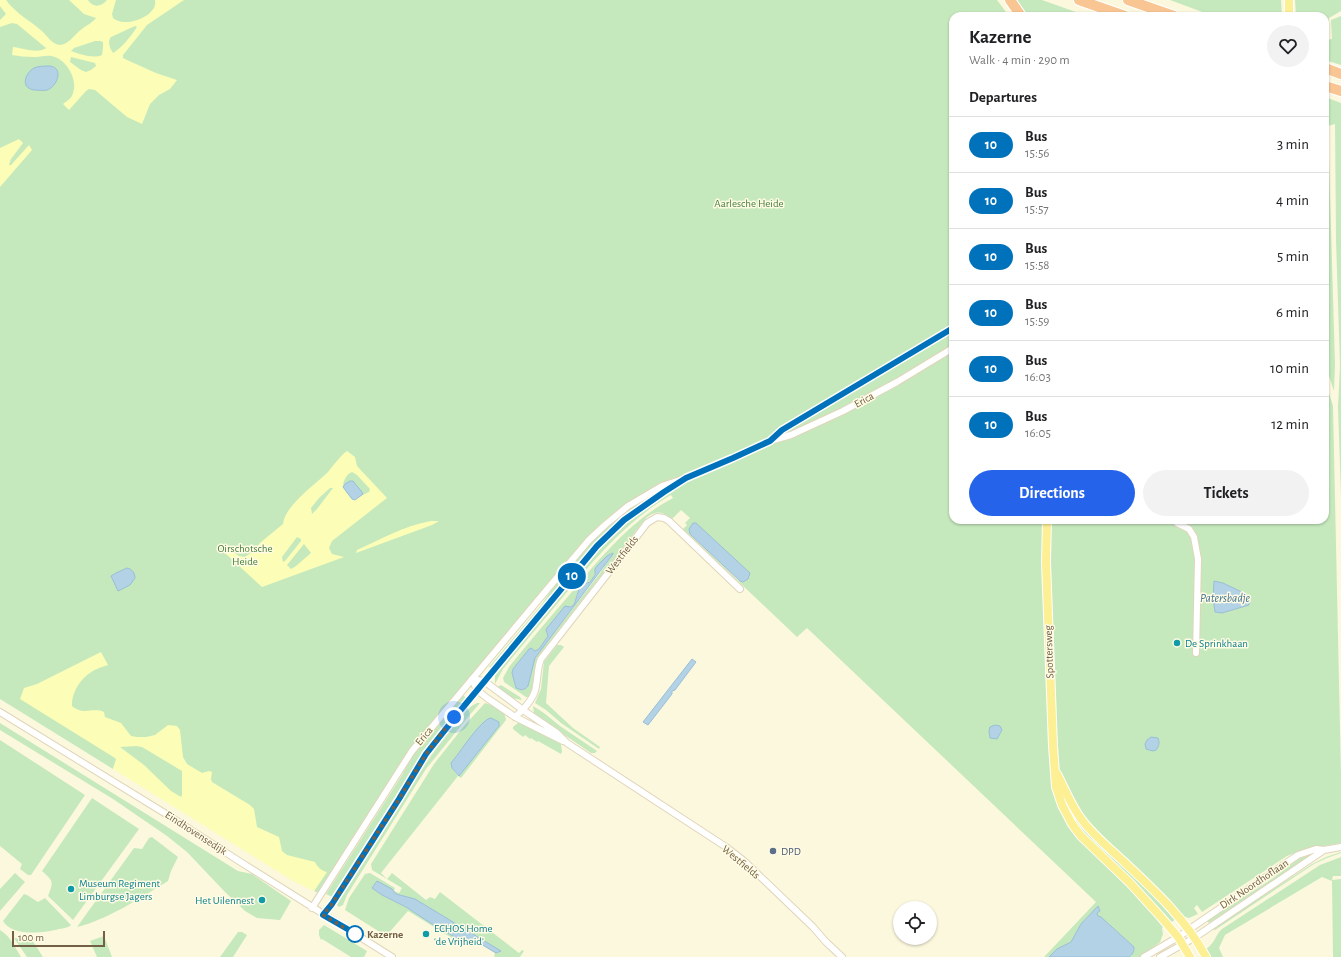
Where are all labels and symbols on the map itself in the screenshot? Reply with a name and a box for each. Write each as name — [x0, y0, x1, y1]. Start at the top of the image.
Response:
park label: Aarlesche Heide — [714, 198, 784, 209]
street label: Erica — [852, 390, 876, 410]
street label: Westfields — [604, 534, 640, 576]
park label: Oirschotsche Heide — [217, 543, 273, 567]
line badge: 10 — [554, 563, 590, 589]
water label: Patersbadje — [1200, 592, 1250, 605]
street label: Spottersweg — [1043, 625, 1055, 679]
marker: De Sprinkhaan — [1172, 638, 1182, 648]
place label: De Sprinkhaan — [1185, 638, 1248, 649]
your location — [444, 707, 464, 727]
street label: Erica — [413, 725, 435, 747]
street label: Eindhovensedijk — [163, 809, 229, 857]
street label: Westfields — [720, 843, 762, 881]
marker: DPD — [768, 846, 778, 856]
place label: DPD — [781, 846, 801, 857]
street label: Dirk Noordhoflaan — [1218, 857, 1290, 911]
place label: Museum Regiment Limburgse Jagers — [79, 878, 161, 902]
marker: Museum Regiment Limburgse Jagers — [66, 884, 76, 894]
place label: Het Uilennest — [195, 895, 254, 906]
marker: Het Uilennest — [257, 895, 267, 905]
place label: ECHOS Home 'de Vrijheid' — [434, 923, 493, 947]
marker: Kazerne — [346, 925, 364, 943]
scale bar — [12, 929, 105, 948]
place label: Kazerne — [367, 929, 403, 940]
marker: ECHOS Home 'de Vrijheid' — [421, 929, 431, 939]

